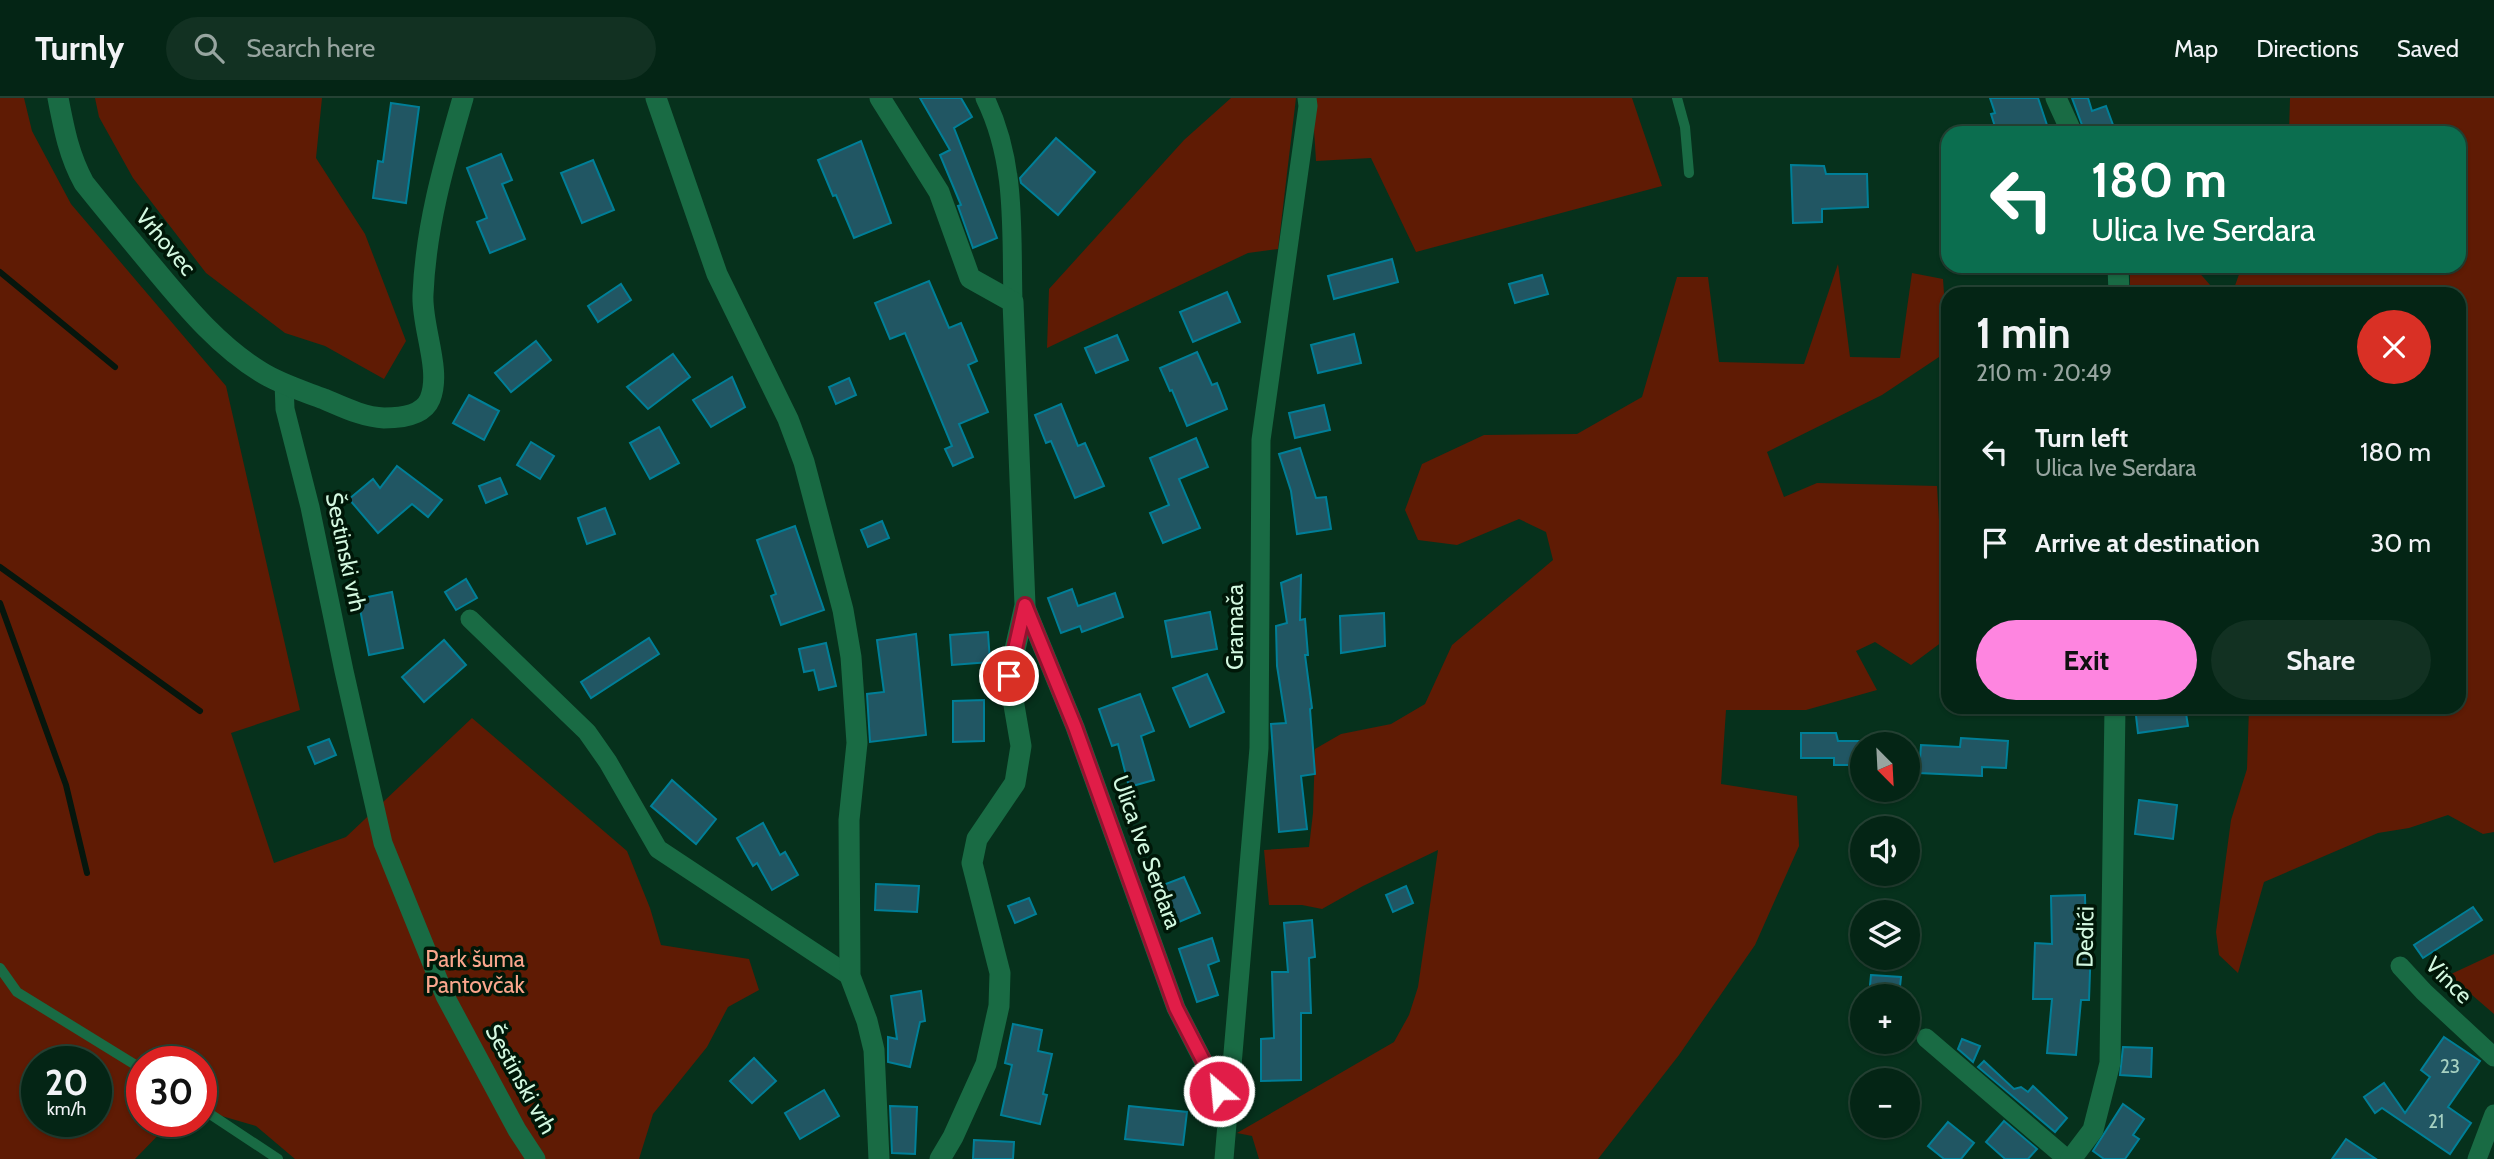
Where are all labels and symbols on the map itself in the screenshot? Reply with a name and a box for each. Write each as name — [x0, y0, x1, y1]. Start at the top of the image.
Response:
street label: Vrhovec — [130, 203, 202, 281]
street label: Šestinski vrh — [320, 490, 373, 614]
street label: Gramača — [1221, 584, 1249, 670]
pin — [979, 646, 1039, 706]
north arrow — [1850, 732, 1920, 802]
street label: Ulica Ive Serdara — [1106, 771, 1188, 933]
street label: Dedići — [2070, 906, 2100, 968]
park label: Park šuma Pantovčak — [425, 945, 526, 999]
street label: Vince — [2420, 951, 2478, 1009]
street label: Šestinski vrh — [479, 1019, 563, 1139]
speed limit sign: 30 — [126, 1046, 217, 1137]
position arrow — [1182, 1054, 1256, 1128]
house number: 23 — [2440, 1055, 2460, 1078]
house number: 21 — [2428, 1110, 2444, 1133]

